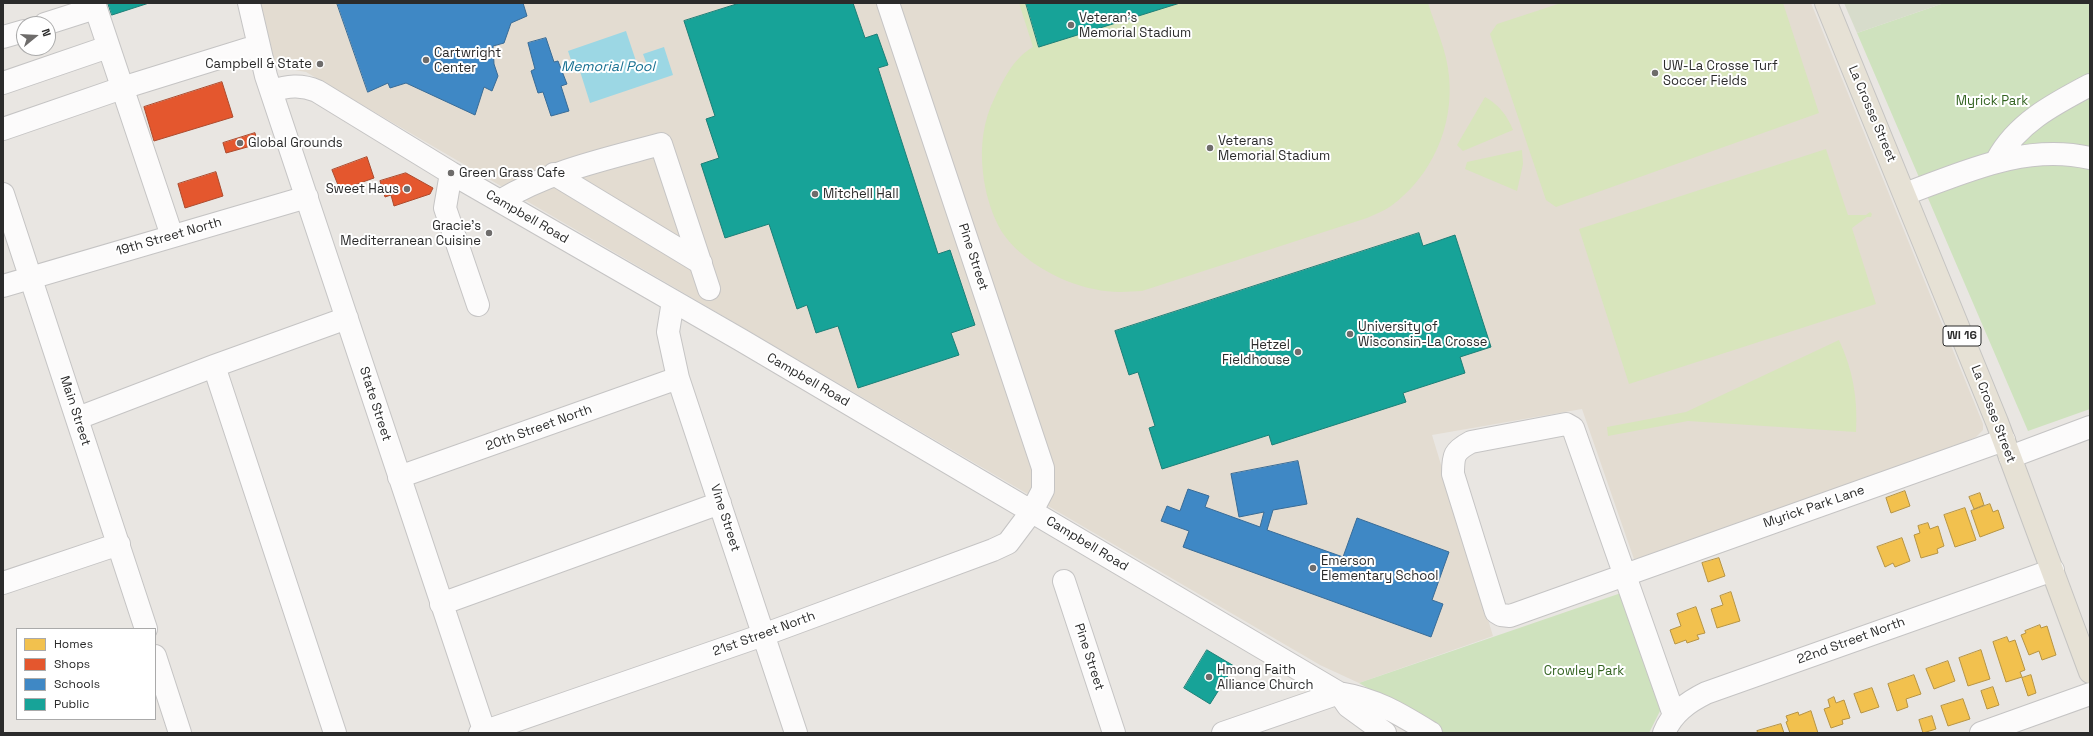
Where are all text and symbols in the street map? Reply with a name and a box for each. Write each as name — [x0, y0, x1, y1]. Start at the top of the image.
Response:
place label: Veteran's Memorial Stadium — [1079, 10, 1191, 41]
north arrow — [16, 16, 56, 56]
marker: Veteran's Memorial Stadium — [1066, 20, 1076, 30]
text: N — [39, 27, 54, 38]
place label: Cartwright Center — [434, 45, 501, 76]
marker: Cartwright Center — [421, 55, 431, 65]
place label: Campbell & State — [205, 56, 312, 72]
place label: UW-La Crosse Turf Soccer Fields — [1663, 58, 1778, 89]
marker: Campbell & State — [315, 59, 325, 69]
water label: Memorial Pool — [561, 59, 655, 75]
street label: La Crosse Street — [1845, 63, 1899, 165]
marker: UW-La Crosse Turf Soccer Fields — [1650, 68, 1660, 78]
park label: Myrick Park — [1956, 93, 2028, 109]
place label: Veterans Memorial Stadium — [1218, 133, 1330, 164]
place label: Global Grounds — [248, 135, 343, 151]
marker: Global Grounds — [235, 138, 245, 148]
marker: Veterans Memorial Stadium — [1205, 143, 1215, 153]
place label: Green Grass Cafe — [459, 165, 565, 181]
marker: Green Grass Cafe — [446, 168, 456, 178]
place label: Sweet Haus — [326, 181, 399, 197]
marker: Sweet Haus — [402, 184, 412, 194]
place label: Mitchell Hall — [823, 186, 899, 202]
street label: Campbell Road — [483, 187, 571, 247]
marker: Mitchell Hall — [810, 189, 820, 199]
street label: 19th Street North — [114, 214, 224, 260]
place label: Gracie's Mediterranean Cuisine — [340, 218, 481, 249]
street label: Pine Street — [955, 221, 991, 293]
marker: Gracie's Mediterranean Cuisine — [484, 228, 494, 238]
place label: University of Wisconsin-La Crosse — [1358, 319, 1487, 350]
road number: WI 16 — [1943, 326, 1981, 346]
marker: University of Wisconsin-La Crosse — [1345, 329, 1355, 339]
place label: Hetzel Fieldhouse — [1222, 337, 1290, 368]
marker: Hetzel Fieldhouse — [1293, 347, 1303, 357]
street label: Campbell Road — [764, 350, 852, 410]
street label: La Crosse Street — [1967, 363, 2019, 465]
street label: State Street — [356, 365, 394, 443]
street label: Main Street — [56, 374, 94, 448]
street label: 20th Street North — [484, 402, 594, 454]
street label: Vine Street — [707, 482, 743, 554]
street label: Myrick Park Lane — [1761, 482, 1867, 532]
street label: Campbell Road — [1043, 513, 1131, 575]
place label: Emerson Elementary School — [1321, 553, 1438, 584]
marker: Emerson Elementary School — [1308, 563, 1318, 573]
street label: 21st Street North — [711, 608, 817, 660]
street label: 22nd Street North — [1795, 614, 1907, 668]
street label: Pine Street — [1071, 621, 1107, 693]
legend — [16, 628, 156, 720]
text: Homes — [54, 636, 93, 652]
text: Shops — [54, 656, 90, 672]
place label: Hmong Faith Alliance Church — [1217, 662, 1314, 693]
park label: Crowley Park — [1544, 663, 1624, 679]
marker: Hmong Faith Alliance Church — [1204, 672, 1214, 682]
text: Schools — [54, 676, 100, 692]
text: Public — [54, 696, 89, 712]

